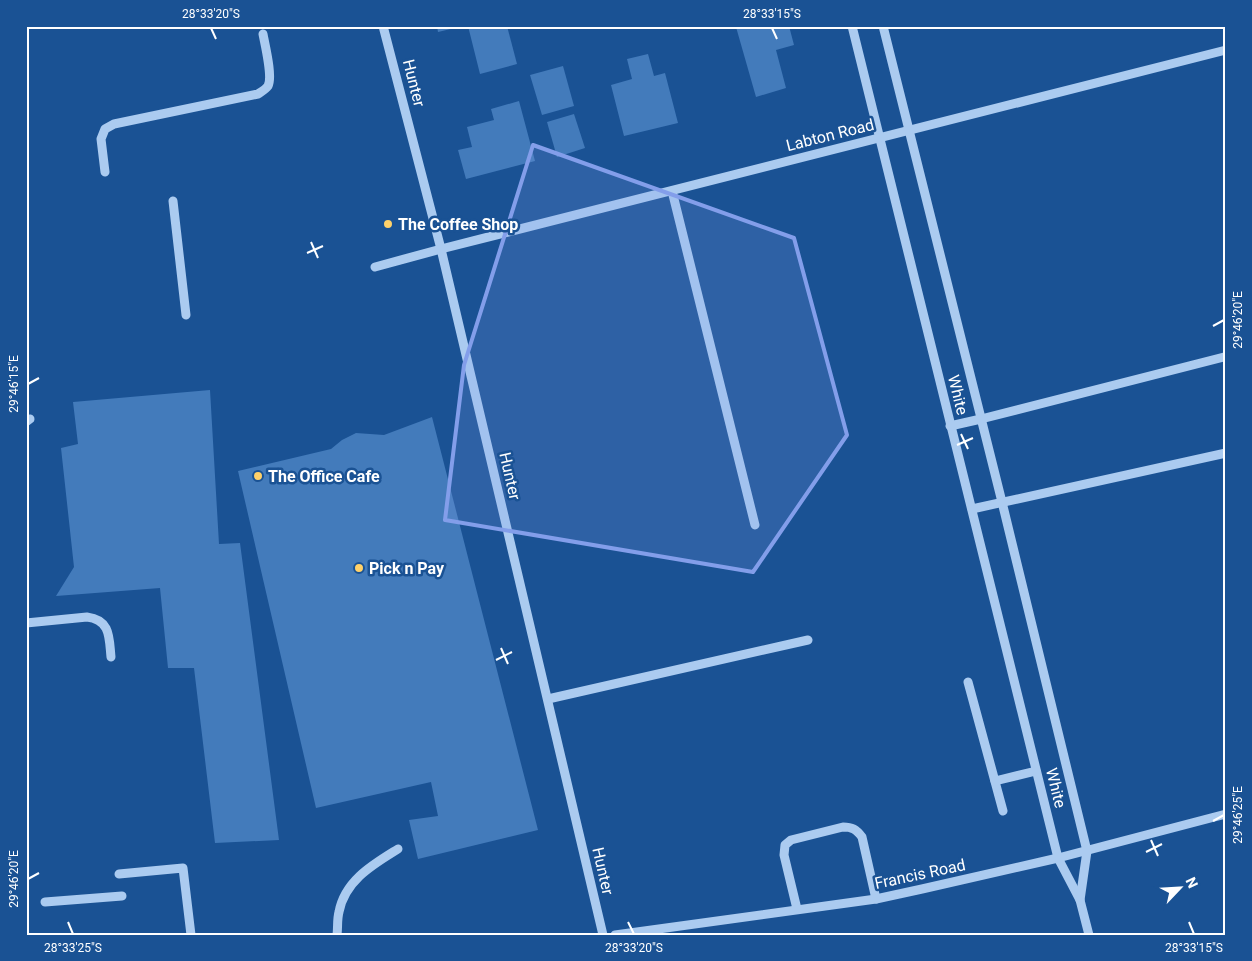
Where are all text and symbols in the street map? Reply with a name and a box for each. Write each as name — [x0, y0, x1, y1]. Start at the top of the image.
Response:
text: 28°33'20"S — [182, 7, 240, 21]
text: 28°33'15"S — [743, 7, 801, 21]
street label: Hunter — [399, 57, 429, 109]
street label: Labton Road — [784, 115, 876, 155]
place label: The Coffee Shop — [398, 215, 518, 234]
marker: The Coffee Shop — [382, 218, 394, 230]
text: 29°46'20"E — [1231, 291, 1245, 349]
text: 29°46'15"E — [7, 355, 21, 413]
street label: White — [944, 373, 972, 417]
street label: Hunter — [495, 450, 525, 502]
place label: The Office Cafe — [268, 467, 380, 486]
marker: The Office Cafe — [252, 470, 264, 482]
place label: Pick n Pay — [369, 559, 445, 578]
marker: Pick n Pay — [353, 562, 365, 574]
street label: White — [1042, 766, 1070, 810]
text: 29°46'25"E — [1231, 786, 1245, 844]
street label: Hunter — [588, 845, 618, 897]
text: 29°46'20"E — [7, 850, 21, 908]
street label: Francis Road — [873, 855, 967, 893]
north arrow — [1154, 864, 1204, 914]
text: N — [1182, 875, 1201, 890]
text: 28°33'25"S — [44, 941, 102, 955]
text: 28°33'20"S — [605, 941, 663, 955]
text: 28°33'15"S — [1165, 941, 1223, 955]

